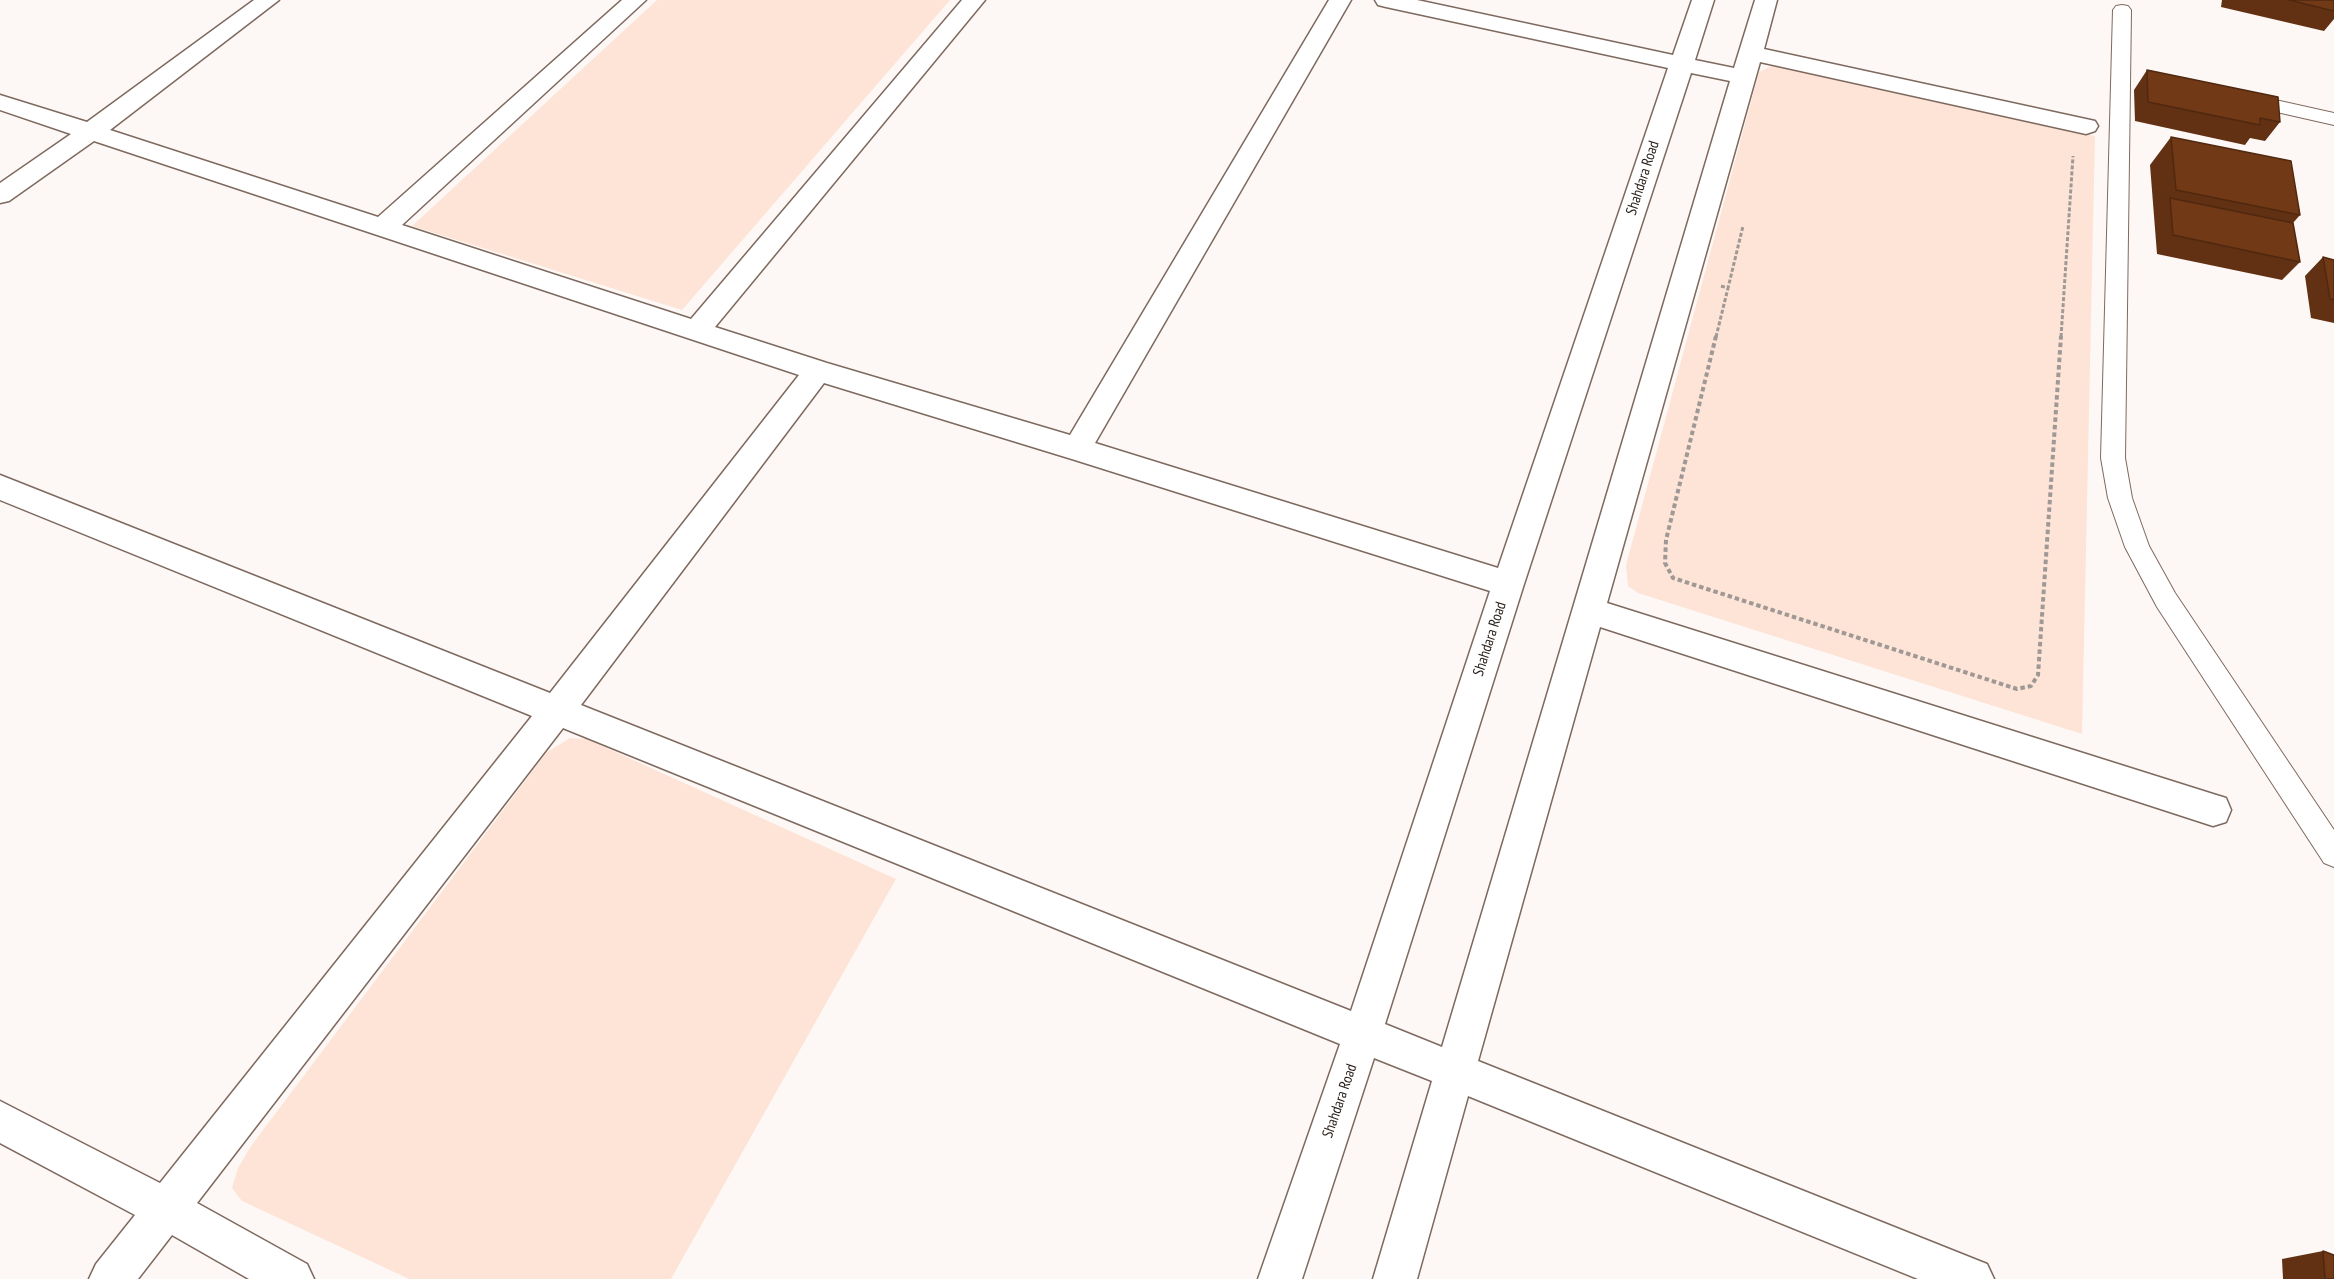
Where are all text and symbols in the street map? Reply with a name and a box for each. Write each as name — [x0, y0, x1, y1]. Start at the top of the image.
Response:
street label: Shahdara Road — [1623, 139, 1663, 217]
street label: Shahdara Road — [1470, 600, 1510, 678]
street label: Shahdara Road — [1319, 1062, 1361, 1140]

